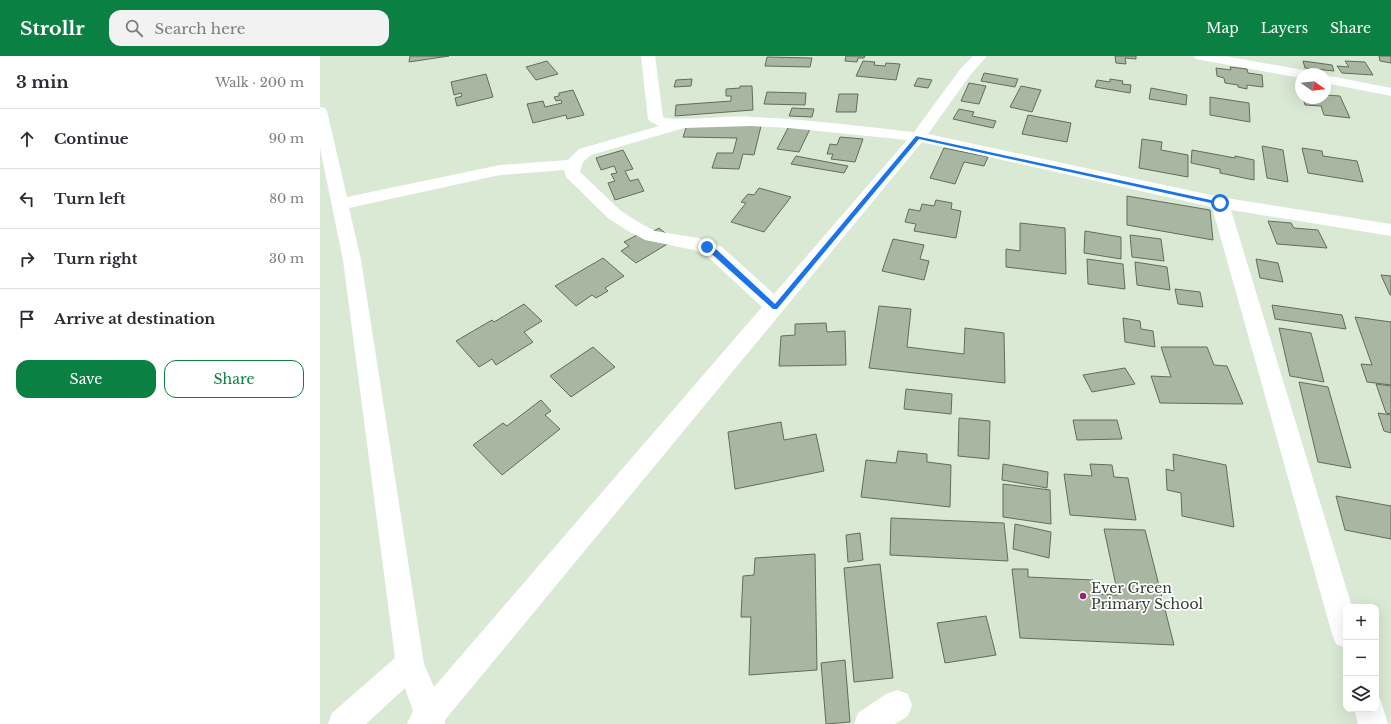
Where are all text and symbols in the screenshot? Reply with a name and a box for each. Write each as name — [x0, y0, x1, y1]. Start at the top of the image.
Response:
search box — [109, 10, 389, 46]
text: Strollr — [20, 17, 85, 40]
icon: search — [123, 17, 145, 39]
text: Search here — [155, 19, 245, 38]
text: Map — [1206, 19, 1239, 37]
text: Layers — [1261, 19, 1308, 37]
text: Share — [1330, 19, 1371, 37]
north arrow — [1295, 68, 1331, 104]
text: 3 min — [16, 72, 69, 93]
text: Walk · 200 m — [215, 74, 304, 91]
icon: ahead — [16, 128, 38, 150]
text: Continue — [54, 129, 129, 148]
text: 90 m — [269, 130, 304, 147]
icon: left — [16, 188, 38, 210]
text: Turn left — [54, 189, 125, 208]
text: 80 m — [269, 190, 304, 207]
route start — [1211, 194, 1229, 212]
route end — [698, 238, 716, 256]
icon: right — [16, 248, 38, 270]
text: Turn right — [54, 249, 137, 268]
text: 30 m — [269, 250, 304, 267]
icon: arrive — [16, 308, 38, 330]
text: Arrive at destination — [54, 309, 215, 328]
button: Save — [16, 360, 156, 398]
button: Share — [164, 360, 304, 398]
place label: Ever Green Primary School — [1091, 579, 1204, 613]
marker: Ever Green Primary School — [1078, 591, 1088, 601]
map controls — [1343, 604, 1379, 712]
button: + — [1343, 604, 1379, 640]
button: − — [1343, 640, 1379, 676]
button: layers — [1343, 676, 1379, 712]

